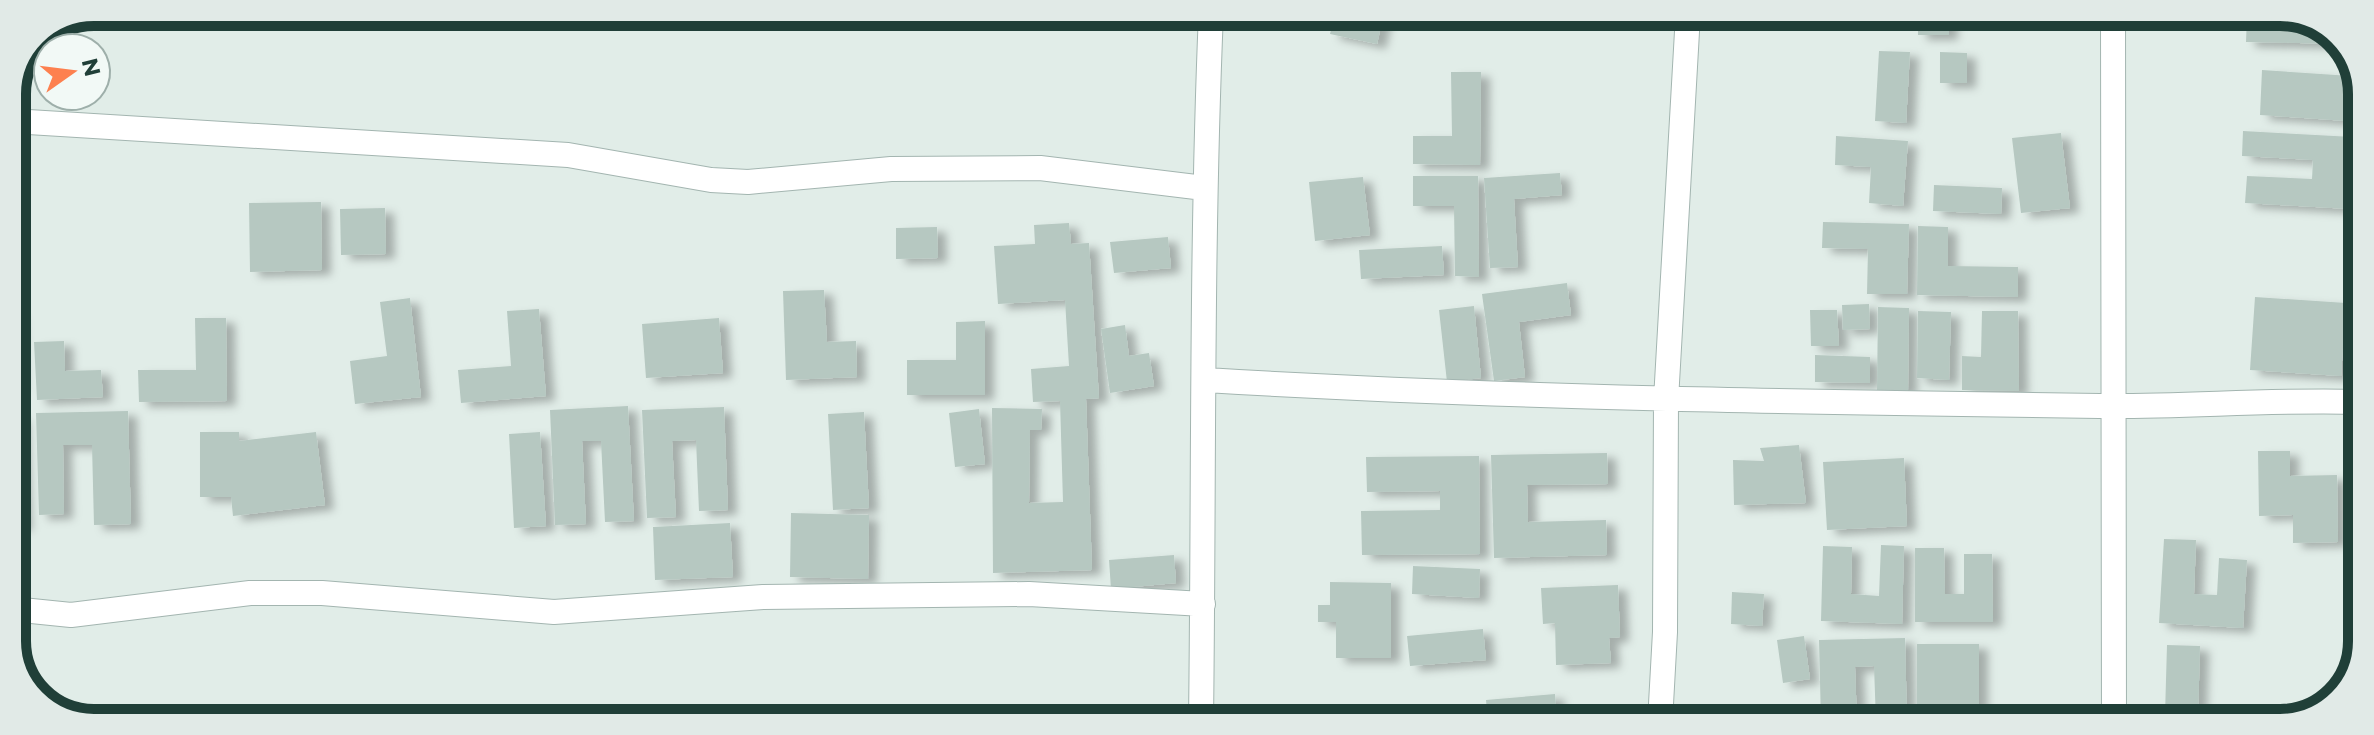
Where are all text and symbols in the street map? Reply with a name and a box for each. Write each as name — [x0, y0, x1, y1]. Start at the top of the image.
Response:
north arrow — [32, 32, 112, 112]
text: N — [76, 55, 106, 79]

